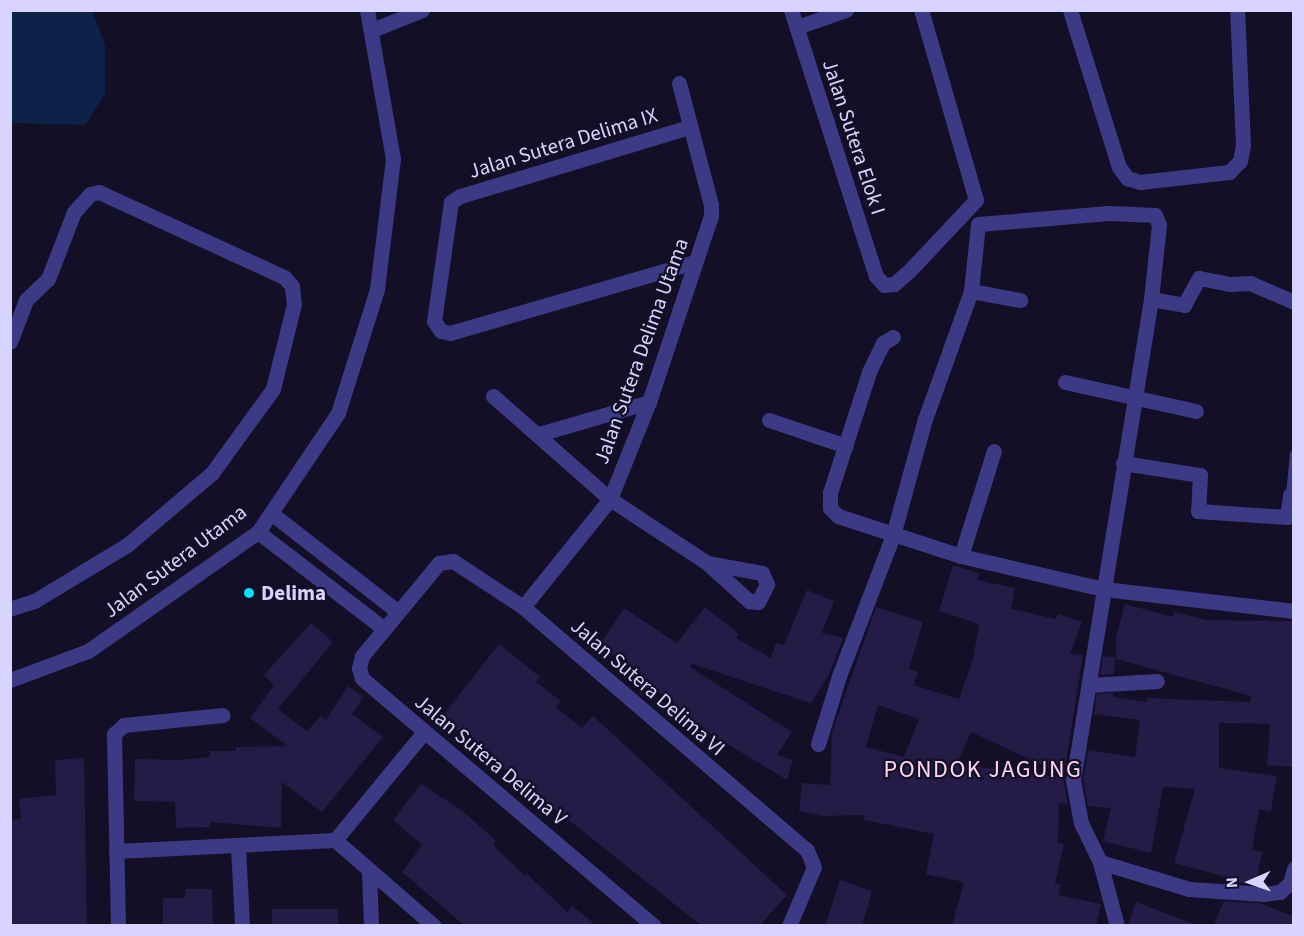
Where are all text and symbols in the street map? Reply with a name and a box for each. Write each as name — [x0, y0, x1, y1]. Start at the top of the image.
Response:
street label: Jalan Sutera Elok I — [817, 56, 891, 218]
street label: Jalan Sutera Delima IX — [466, 102, 660, 184]
street label: Jalan Sutera Delima Utama — [588, 235, 694, 467]
street label: Jalan Sutera Utama — [99, 499, 251, 623]
place label: Delima — [261, 580, 326, 606]
marker: Delima — [242, 586, 256, 600]
street label: Jalan Sutera Delima VI — [566, 613, 730, 761]
street label: Jalan Sutera Delima V — [410, 689, 572, 831]
district label: PONDOK JAGUNG — [884, 756, 1082, 784]
north arrow — [1220, 852, 1280, 912]
text: N — [1221, 877, 1243, 888]

